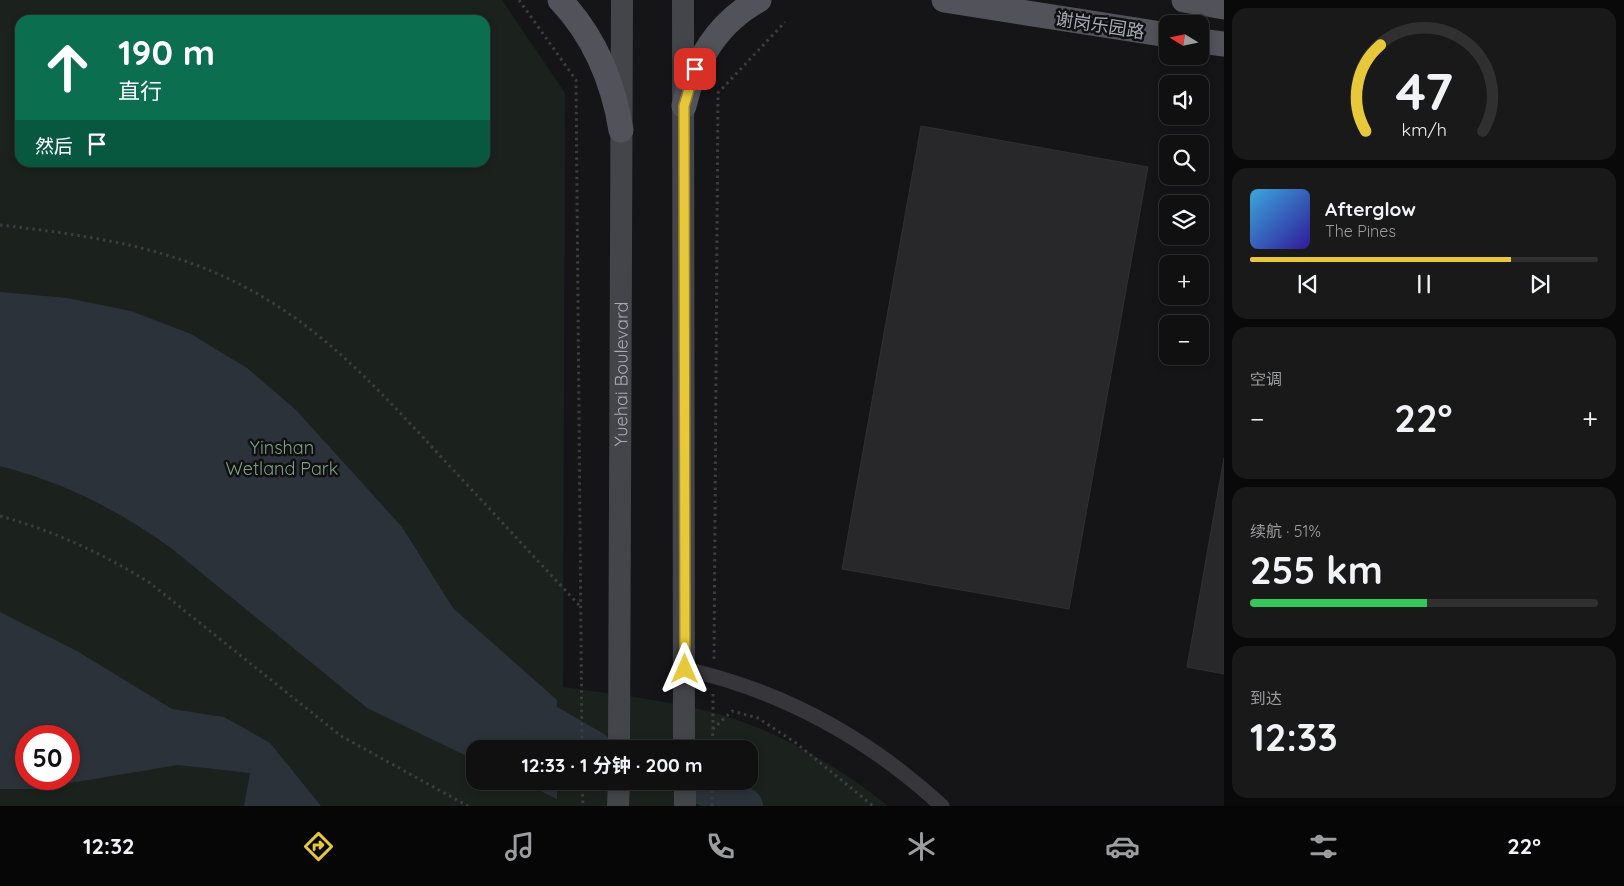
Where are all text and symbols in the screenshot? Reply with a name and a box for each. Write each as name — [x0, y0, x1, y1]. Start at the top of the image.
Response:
street label: 谢岗乐园路 — [1054, 7, 1146, 43]
north arrow — [1159, 15, 1209, 65]
map controls — [1159, 15, 1209, 365]
text: 190 m — [118, 30, 215, 74]
icon: ahead — [35, 35, 100, 100]
pin — [674, 48, 716, 90]
icon: arrive — [681, 55, 709, 83]
text: 47 — [1395, 58, 1453, 123]
button: sound — [1159, 75, 1209, 125]
text: 直行 — [118, 77, 162, 105]
text: km/h — [1401, 118, 1447, 140]
icon: arrive — [83, 130, 111, 158]
text: 然后 — [35, 134, 73, 158]
button: search — [1159, 135, 1209, 185]
button: layers — [1159, 195, 1209, 245]
text: Afterglow — [1325, 197, 1416, 221]
text: The Pines — [1325, 221, 1396, 241]
button: + — [1159, 255, 1209, 305]
icon: previous — [1294, 270, 1322, 298]
icon: pause — [1410, 270, 1438, 298]
icon: next — [1526, 270, 1554, 298]
street label: Yuehai Boulevard — [609, 302, 632, 446]
button: − — [1159, 315, 1209, 365]
text: 空调 — [1250, 369, 1282, 389]
text: 22° — [1394, 394, 1452, 442]
text: − — [1250, 401, 1265, 436]
text: + — [1582, 401, 1598, 436]
park label: Yinshan Wetland Park — [226, 436, 338, 480]
text: 续航 · 51% — [1250, 521, 1321, 541]
text: 255 km — [1250, 546, 1383, 594]
position arrow — [658, 642, 710, 694]
text: 到达 — [1250, 688, 1282, 708]
text: 12:33 — [1250, 713, 1338, 761]
speed limit sign: 50 — [15, 725, 80, 790]
text: 12:33 · 1 分钟 · 200 m — [521, 753, 703, 777]
icon: directions — [301, 829, 336, 864]
icon: music — [502, 829, 537, 864]
icon: phone — [703, 829, 738, 864]
icon: climate — [904, 829, 939, 864]
icon: car — [1105, 829, 1140, 864]
icon: filters — [1306, 829, 1341, 864]
text: 12:32 — [83, 832, 134, 860]
text: 22° — [1507, 832, 1541, 860]

